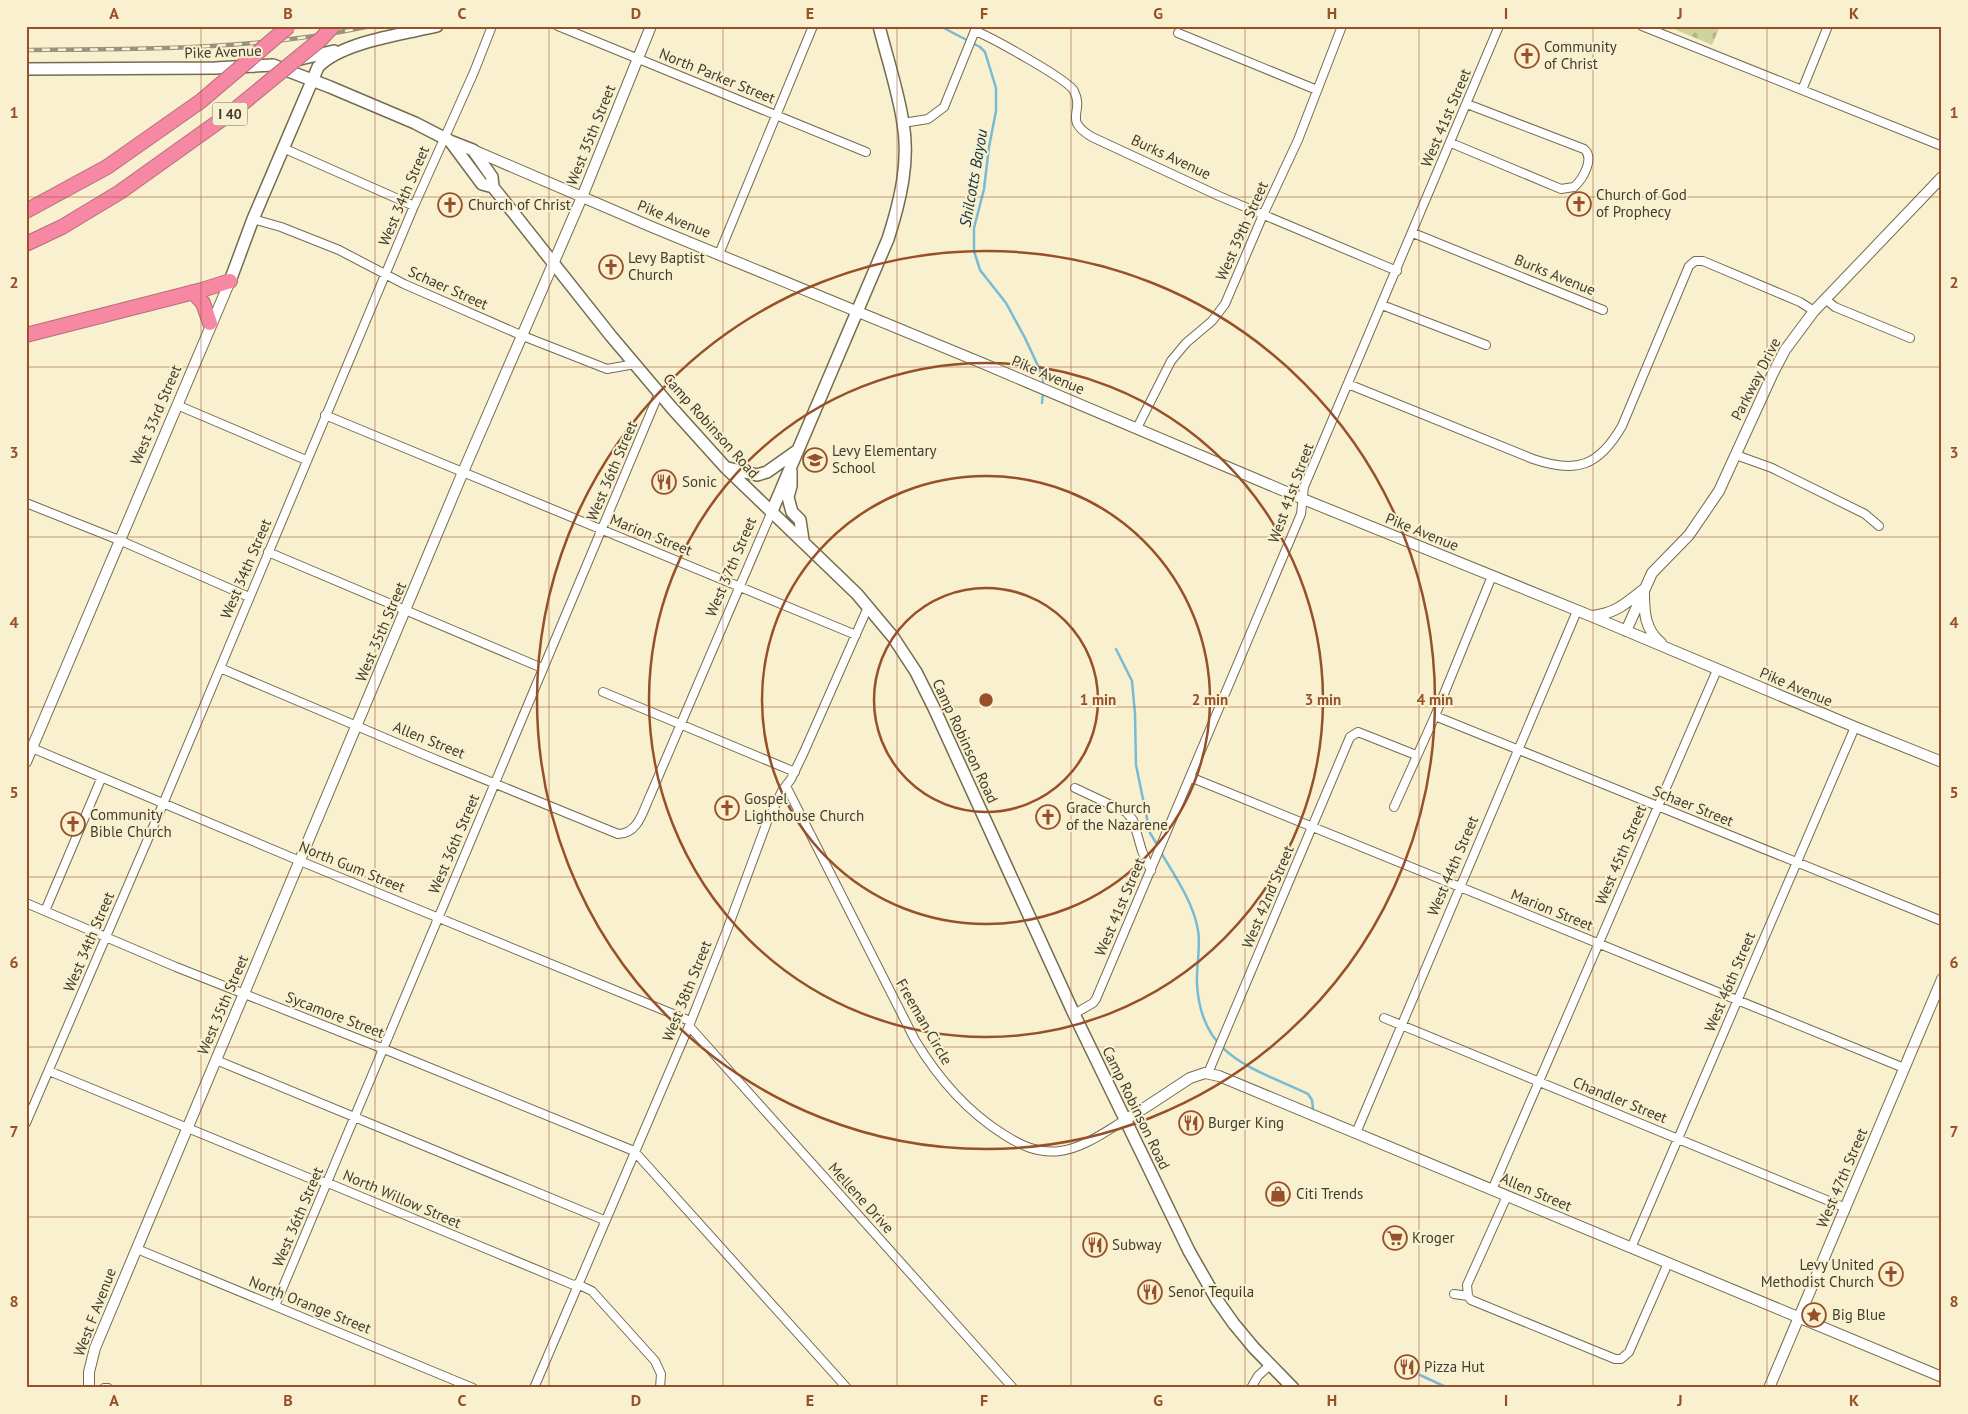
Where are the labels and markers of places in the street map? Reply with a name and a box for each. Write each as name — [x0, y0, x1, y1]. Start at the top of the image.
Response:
place label: Community of Christ — [1544, 37, 1617, 73]
church icon: Community of Christ — [1514, 43, 1540, 69]
place label: Church of God of Prophecy — [1596, 185, 1687, 221]
church icon: Church of God of Prophecy — [1566, 191, 1592, 217]
church icon: Church of Christ — [437, 192, 463, 218]
place label: Church of Christ — [468, 195, 571, 214]
place label: Levy Baptist Church — [628, 248, 705, 284]
church icon: Levy Baptist Church — [598, 254, 624, 280]
place label: Levy Elementary School — [832, 441, 937, 477]
school or university icon: Levy Elementary School — [802, 447, 828, 473]
restaurant icon: Sonic — [651, 469, 677, 495]
place label: Sonic — [682, 472, 717, 491]
centre of rings — [977, 691, 995, 709]
place label: Gospel Lighthouse Church — [744, 789, 864, 825]
church icon: Gospel Lighthouse Church — [714, 795, 740, 821]
place label: Grace Church of the Nazarene — [1066, 798, 1168, 834]
church icon: Grace Church of the Nazarene — [1035, 804, 1061, 830]
place label: Community Bible Church — [90, 805, 172, 841]
church icon: Community Bible Church — [60, 811, 86, 837]
restaurant icon: Burger King — [1178, 1110, 1204, 1136]
place label: Burger King — [1208, 1113, 1284, 1132]
shop icon: Citi Trends — [1265, 1181, 1291, 1207]
place label: Citi Trends — [1296, 1184, 1363, 1203]
supermarket icon: Kroger — [1382, 1225, 1408, 1251]
place label: Kroger — [1412, 1228, 1455, 1247]
restaurant icon: Subway — [1082, 1232, 1108, 1258]
place label: Subway — [1112, 1235, 1161, 1254]
place label: Levy United Methodist Church — [1761, 1255, 1874, 1291]
church icon: Levy United Methodist Church — [1878, 1261, 1904, 1287]
restaurant icon: Senor Tequila — [1137, 1279, 1163, 1305]
place label: Senor Tequila — [1168, 1282, 1254, 1301]
place icon: Big Blue — [1801, 1302, 1827, 1328]
place label: Big Blue — [1832, 1305, 1886, 1324]
restaurant icon: Pizza Hut — [1394, 1354, 1420, 1380]
place label: Pizza Hut — [1424, 1357, 1485, 1376]

